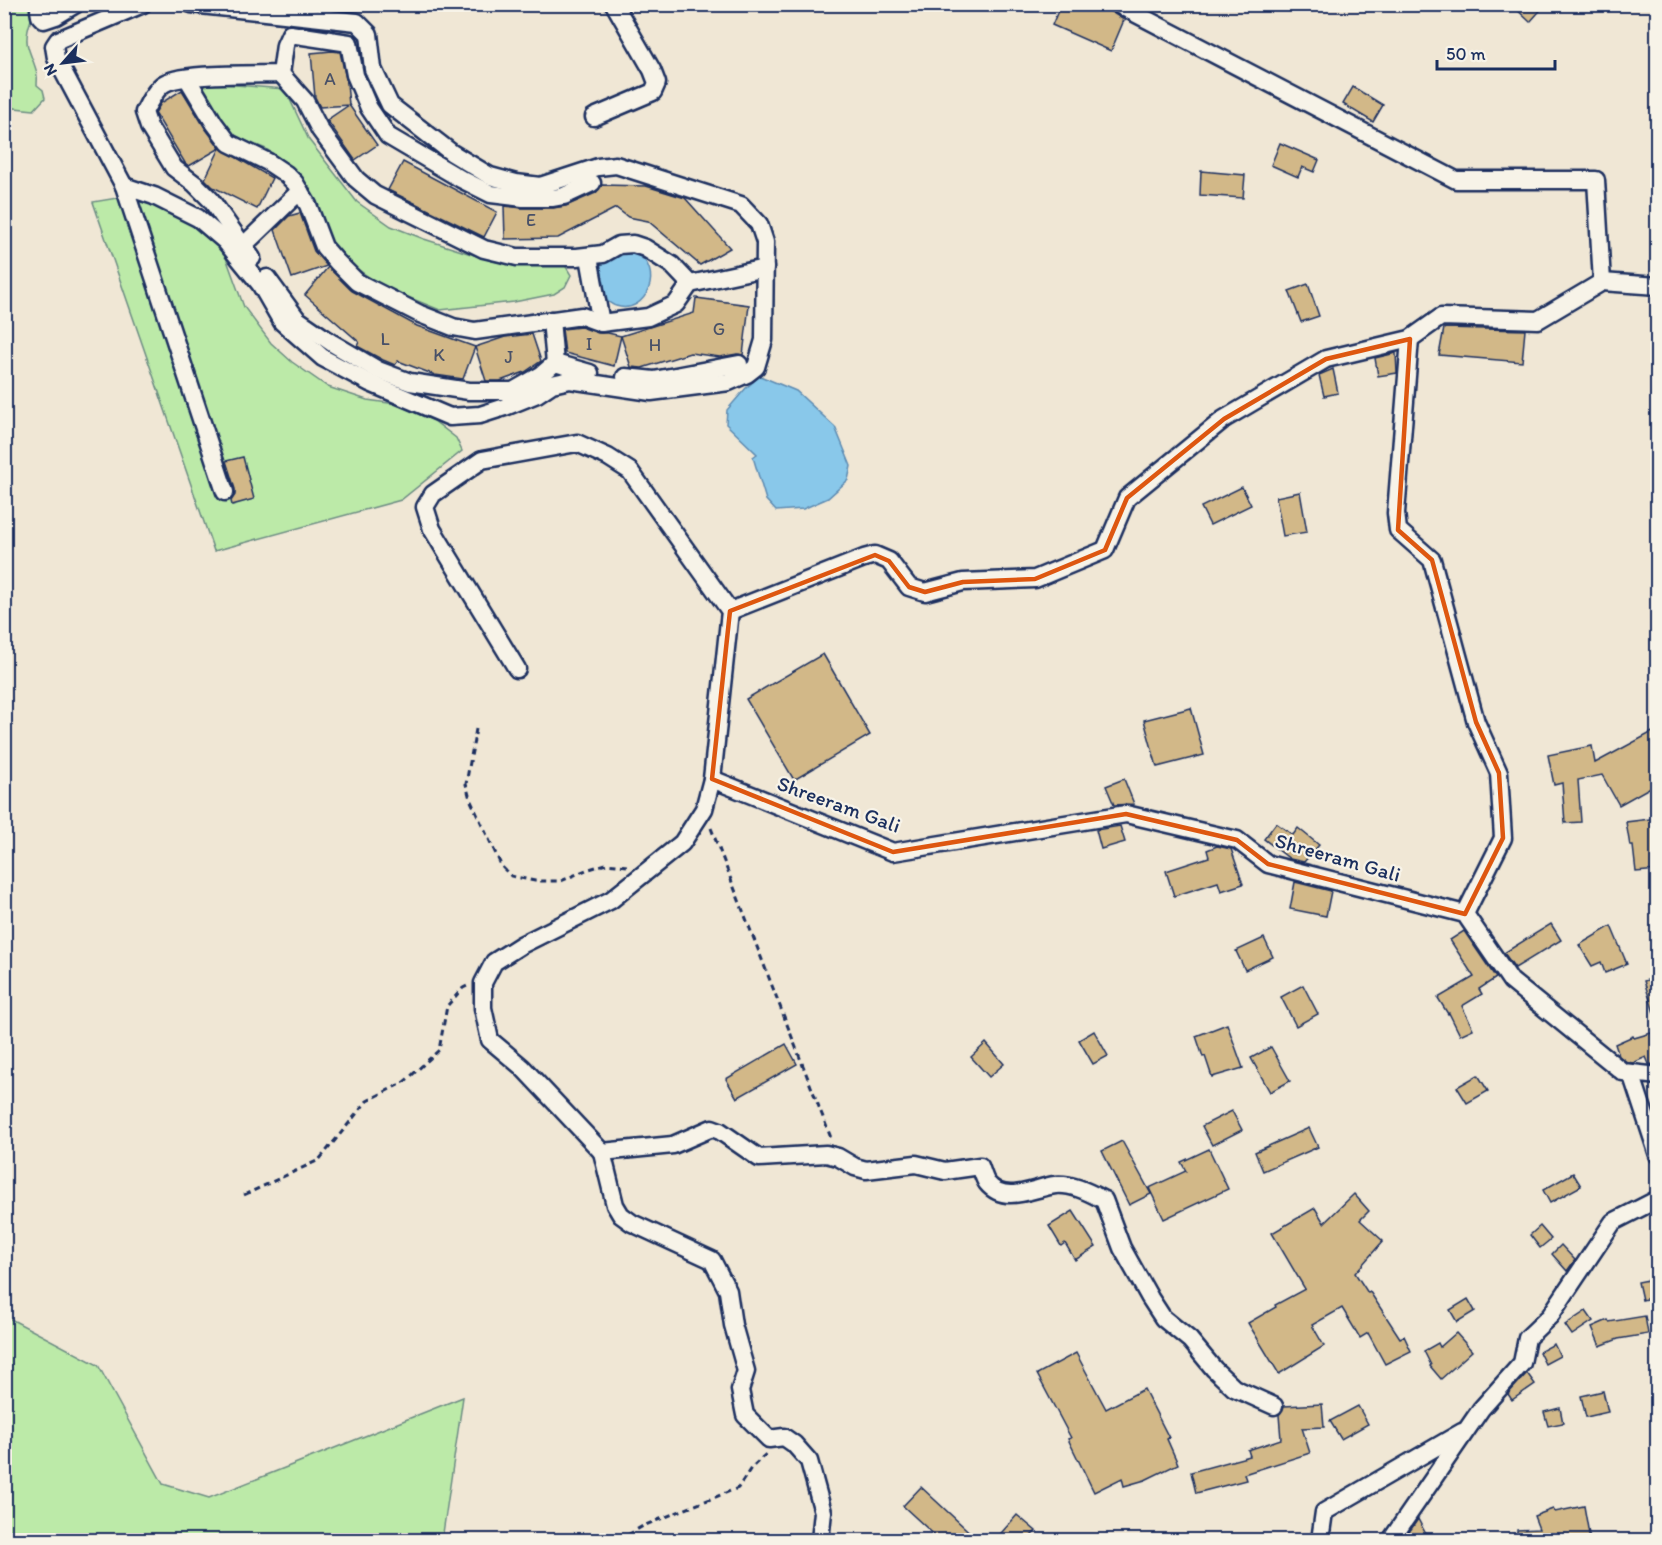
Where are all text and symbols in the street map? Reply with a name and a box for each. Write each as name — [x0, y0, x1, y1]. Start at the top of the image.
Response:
north arrow — [33, 33, 93, 93]
scale bar — [1437, 33, 1556, 71]
text: 50 m — [1446, 43, 1486, 65]
text: N — [39, 61, 61, 79]
house number: A — [324, 68, 336, 90]
house number: E — [526, 209, 536, 231]
house number: G — [713, 318, 725, 340]
house number: L — [380, 328, 390, 350]
house number: I — [586, 333, 592, 355]
house number: H — [649, 334, 661, 356]
house number: K — [433, 344, 445, 366]
house number: J — [505, 346, 514, 368]
street label: Shreeram Gali — [774, 770, 904, 838]
street label: Shreeram Gali — [1272, 827, 1404, 887]

